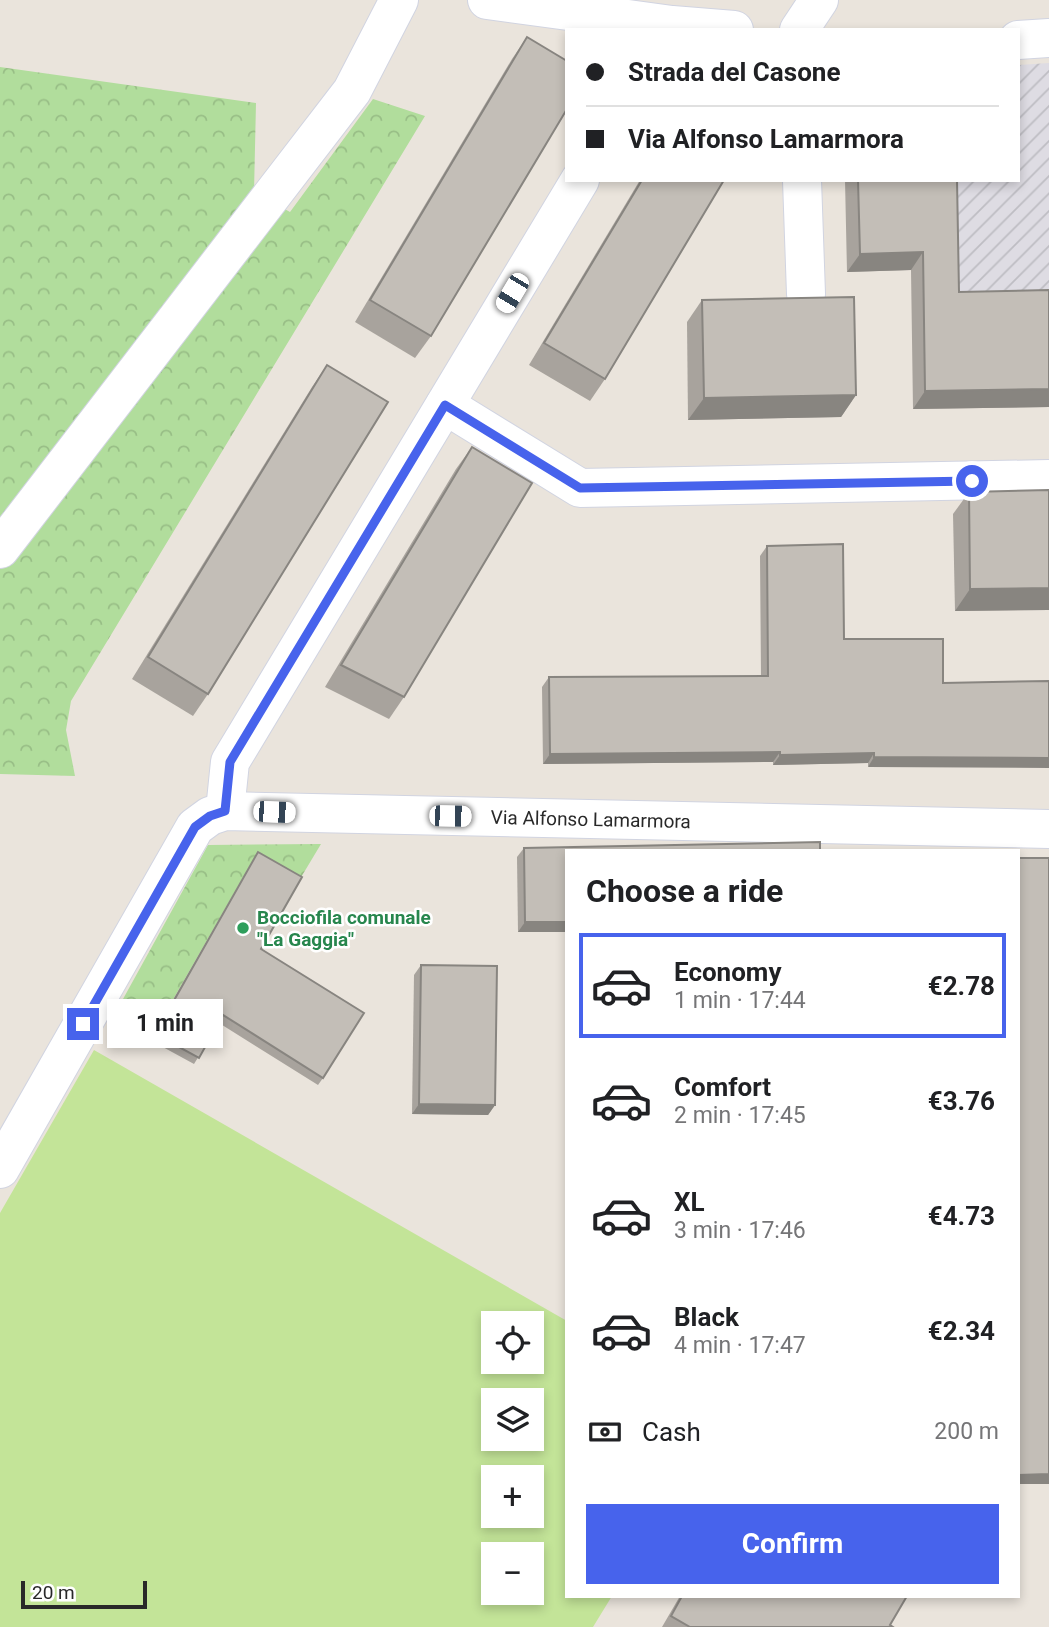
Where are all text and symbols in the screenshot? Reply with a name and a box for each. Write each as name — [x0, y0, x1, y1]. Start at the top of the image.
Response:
text: Strada del Casone — [628, 57, 840, 87]
text: Via Alfonso Lamarmora — [628, 124, 904, 154]
car — [493, 270, 532, 316]
route start — [956, 465, 988, 497]
car — [253, 801, 296, 823]
car — [429, 805, 472, 827]
street label: Via Alfonso Lamarmora — [491, 805, 691, 833]
text: Choose a ride — [586, 872, 783, 910]
place label: Bocciofila comunale "La Gaggia" — [257, 906, 431, 951]
marker: Bocciofila comunale "La Gaggia" — [235, 920, 251, 936]
icon: car — [590, 954, 653, 1017]
text: Economy — [674, 957, 781, 987]
text: €2.78 — [928, 971, 995, 1001]
text: 1 min · 17:44 — [674, 987, 806, 1014]
callout: 1 min — [108, 1000, 223, 1048]
route end — [67, 1008, 99, 1040]
text: 1 min — [136, 1010, 194, 1037]
icon: car — [590, 1069, 653, 1132]
text: Comfort — [674, 1072, 771, 1102]
text: €3.76 — [928, 1086, 995, 1116]
text: 2 min · 17:45 — [674, 1102, 806, 1129]
icon: car — [590, 1184, 653, 1247]
text: XL — [674, 1187, 705, 1217]
text: €4.73 — [928, 1201, 995, 1231]
text: 3 min · 17:46 — [674, 1217, 806, 1244]
icon: car — [590, 1299, 653, 1362]
text: Black — [674, 1302, 739, 1332]
map controls — [481, 1311, 544, 1605]
button: locate — [481, 1311, 544, 1374]
text: €2.34 — [928, 1316, 995, 1346]
text: 4 min · 17:47 — [674, 1332, 806, 1359]
button: layers — [481, 1388, 544, 1451]
icon: cash — [586, 1413, 624, 1451]
text: Cash — [642, 1417, 701, 1447]
text: 200 m — [934, 1418, 999, 1445]
button: + — [481, 1465, 544, 1528]
button: Confirm — [586, 1504, 999, 1584]
button: − — [481, 1542, 544, 1605]
scale bar — [21, 1578, 147, 1610]
text: 20 m — [32, 1581, 75, 1604]

